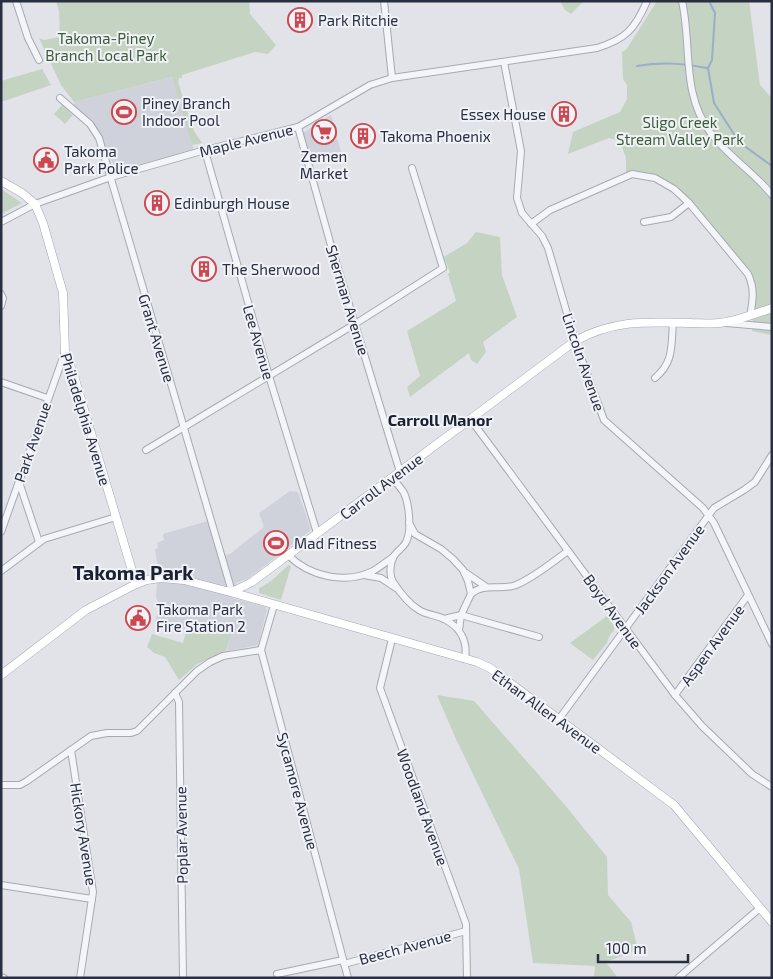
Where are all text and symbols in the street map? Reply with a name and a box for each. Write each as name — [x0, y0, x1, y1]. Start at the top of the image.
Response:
building icon: Park Ritchie — [287, 7, 313, 33]
place label: Park Ritchie — [318, 11, 398, 29]
park label: Takoma-Piney Branch Local Park — [45, 29, 167, 64]
place label: Piney Branch Indoor Pool — [142, 94, 231, 129]
sports icon: Piney Branch Indoor Pool — [111, 99, 137, 125]
building icon: Essex House — [551, 101, 577, 127]
place label: Essex House — [460, 105, 546, 123]
park label: Sligo Creek Stream Valley Park — [616, 113, 744, 148]
supermarket icon: Zemen Market — [311, 119, 337, 145]
street label: Maple Avenue — [197, 120, 295, 160]
building icon: Takoma Phoenix — [350, 123, 376, 149]
place label: Takoma Phoenix — [380, 127, 491, 145]
place label: Takoma Park Police — [64, 142, 139, 177]
public building icon: Takoma Park Police — [33, 147, 59, 173]
place label: Zemen Market — [300, 147, 349, 182]
building icon: Edinburgh House — [144, 190, 170, 216]
place label: Edinburgh House — [174, 194, 290, 212]
street label: Sherman Avenue — [323, 243, 373, 357]
building icon: The Sherwood — [191, 256, 217, 282]
place label: The Sherwood — [222, 260, 320, 278]
street label: Grant Avenue — [135, 292, 179, 384]
street label: Lee Avenue — [240, 302, 278, 382]
street label: Lincoln Avenue — [559, 311, 609, 413]
street label: Philadelphia Avenue — [57, 351, 115, 487]
street label: Park Avenue — [10, 399, 54, 485]
district label: Carroll Manor — [388, 410, 493, 429]
street label: Carroll Avenue — [336, 449, 426, 523]
street label: Jackson Avenue — [630, 521, 708, 617]
sports icon: Mad Fitness — [263, 530, 289, 556]
place label: Mad Fitness — [294, 534, 377, 552]
district label: Takoma Park — [72, 560, 194, 584]
street label: Boyd Avenue — [580, 570, 646, 652]
place label: Takoma Park Fire Station 2 — [156, 600, 246, 635]
street label: Aspen Avenue — [677, 601, 747, 689]
public building icon: Takoma Park Fire Station 2 — [125, 605, 151, 631]
street label: Ethan Allen Avenue — [489, 665, 605, 757]
street label: Sycamore Avenue — [274, 730, 322, 852]
street label: Woodland Avenue — [394, 746, 452, 868]
street label: Hickory Avenue — [67, 781, 101, 887]
street label: Poplar Avenue — [171, 786, 191, 884]
street label: Beech Avenue — [357, 926, 453, 968]
scale bar — [598, 932, 688, 964]
text: 100 m — [606, 939, 647, 957]

